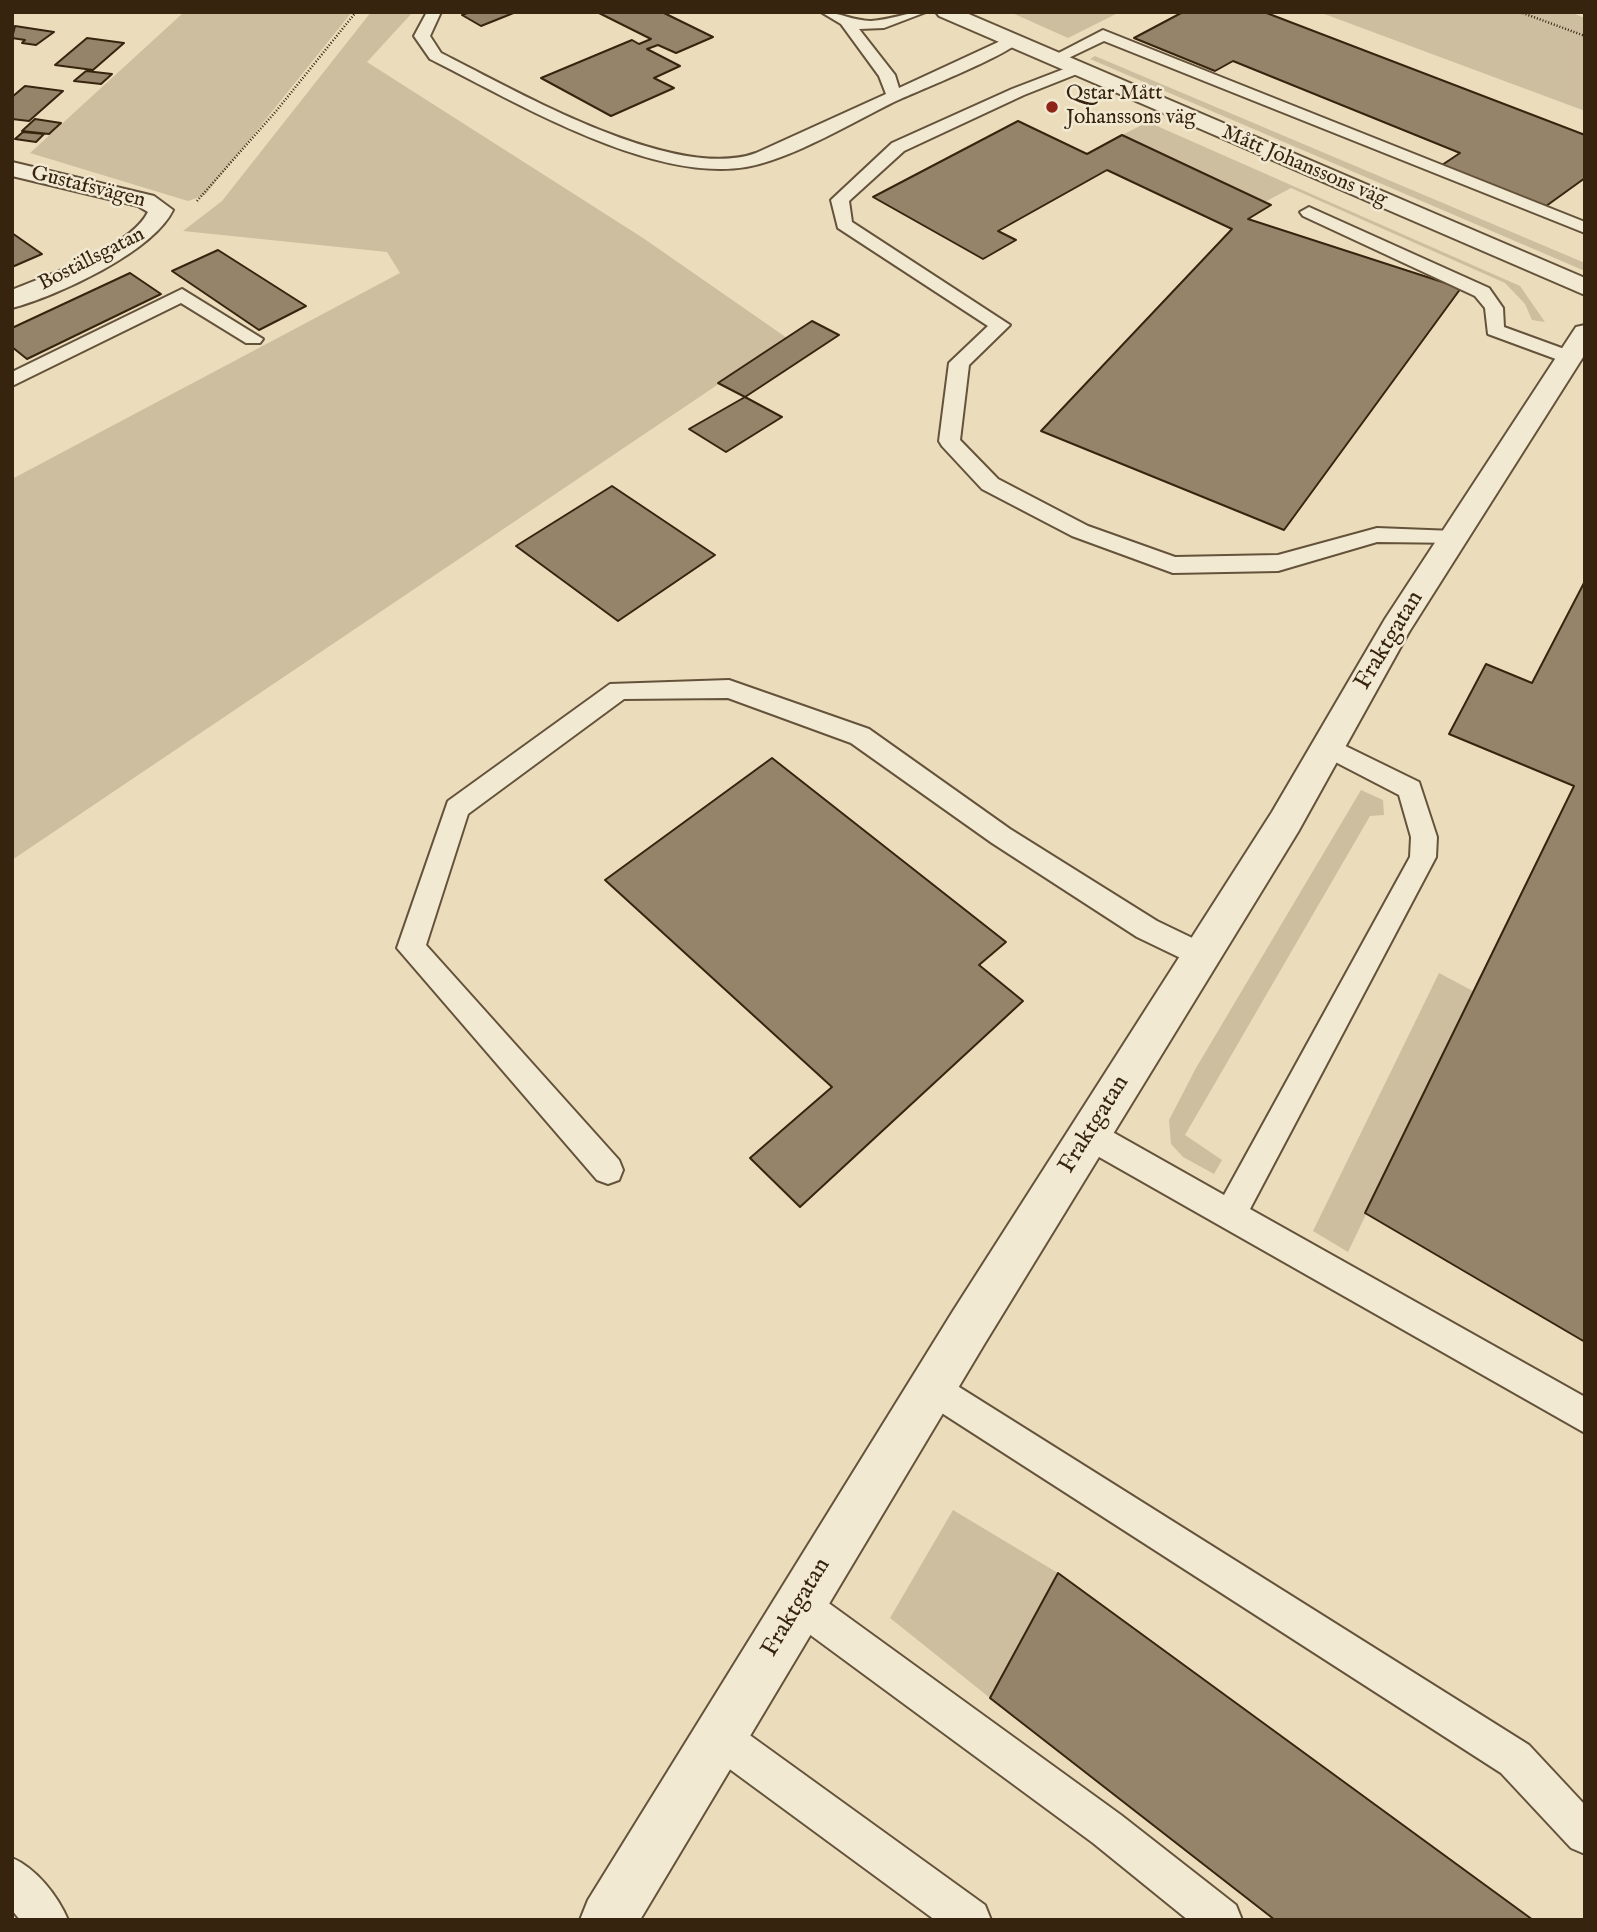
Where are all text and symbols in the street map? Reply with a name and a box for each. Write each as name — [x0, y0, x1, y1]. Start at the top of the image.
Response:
place label: Qstar Mått Johanssons väg — [1066, 82, 1196, 132]
marker: Qstar Mått Johanssons väg — [1044, 99, 1060, 115]
street label: Mått Johanssons väg — [1217, 121, 1391, 213]
street label: Gustafsvägen — [28, 162, 148, 214]
street label: Boställsgatan — [35, 223, 149, 297]
street label: Fraktgatan — [1349, 586, 1431, 696]
street label: Fraktgatan — [1054, 1071, 1136, 1179]
street label: Fraktgatan — [756, 1553, 838, 1663]

